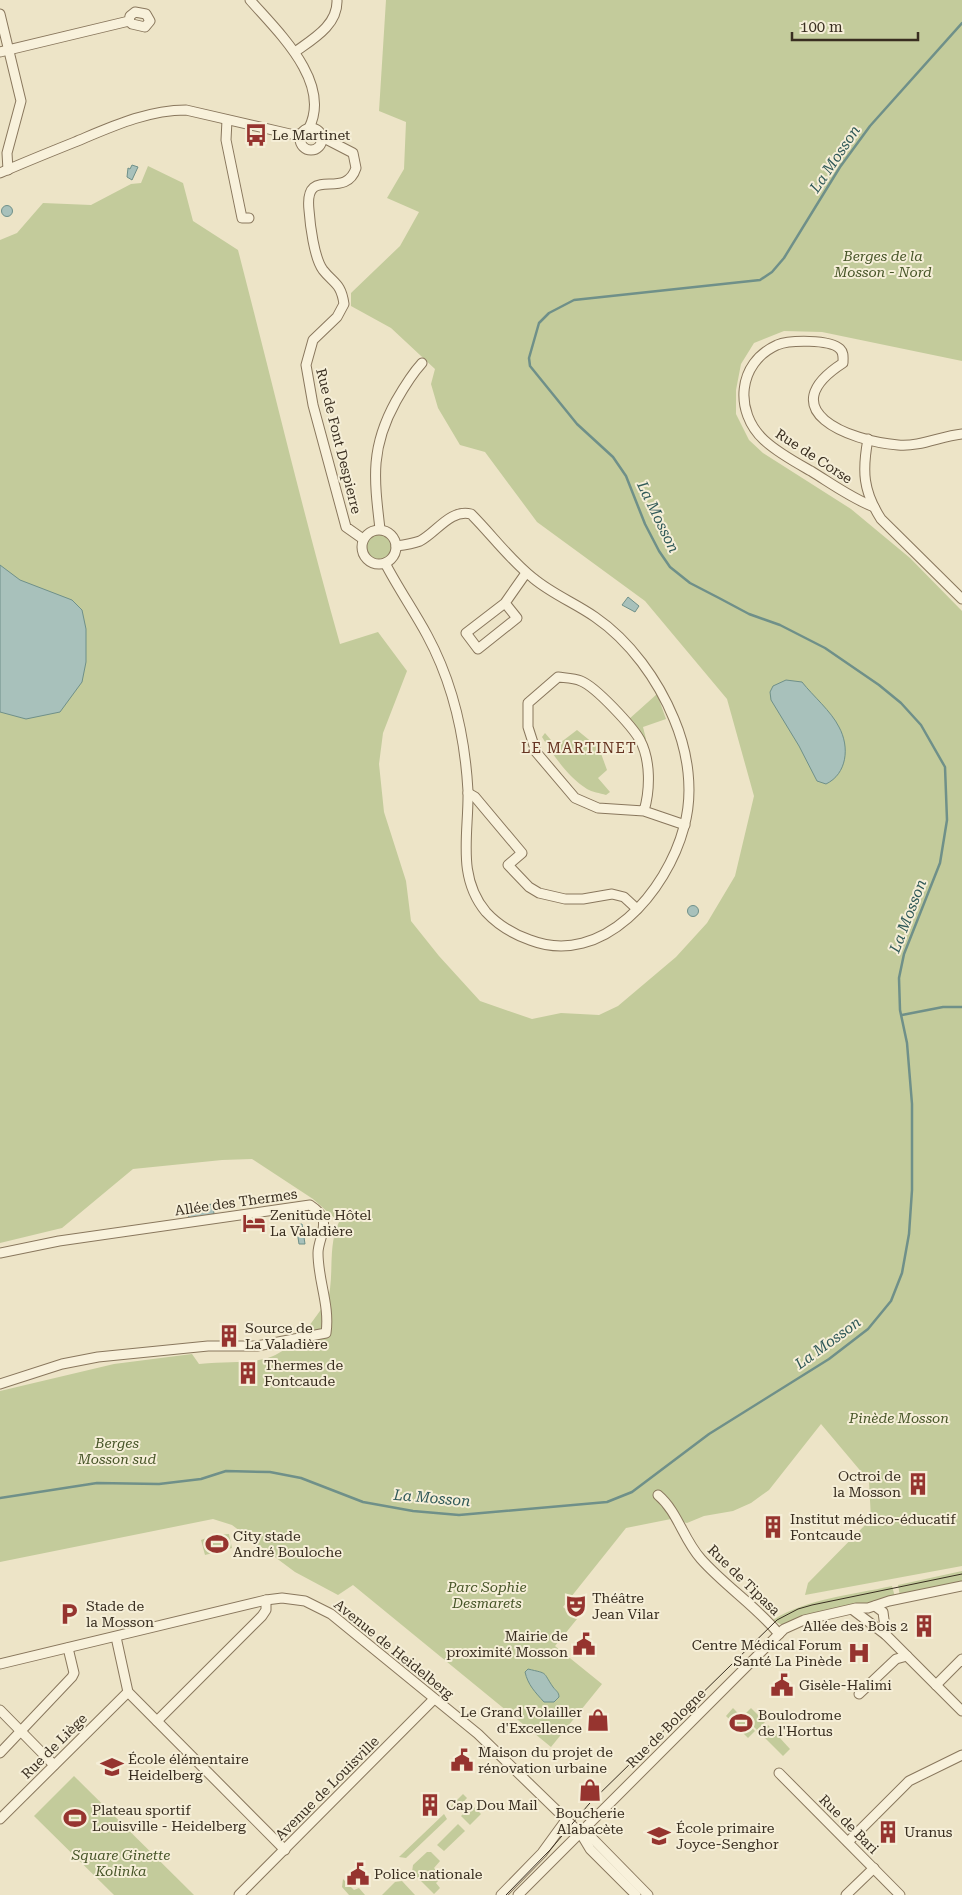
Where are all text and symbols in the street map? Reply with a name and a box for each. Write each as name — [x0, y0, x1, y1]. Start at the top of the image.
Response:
scale bar — [792, 10, 918, 42]
text: 100 m — [800, 18, 843, 36]
bus stop icon: Le Martinet — [243, 122, 269, 148]
water label: La Mosson — [805, 122, 864, 197]
place label: Le Martinet — [272, 127, 350, 143]
park label: Berges de la Mosson - Nord — [833, 248, 932, 280]
street label: Rue de Font Despierre — [313, 367, 365, 516]
street label: Rue de Corse — [773, 425, 856, 487]
water label: La Mosson — [633, 478, 683, 556]
district label: LE MARTINET — [521, 739, 637, 757]
water label: La Mosson — [885, 877, 930, 956]
street label: Allée des Thermes — [174, 1185, 299, 1219]
place label: Zenitude Hôtel La Valadière — [270, 1207, 372, 1239]
hotel icon: Zenitude Hôtel La Valadière — [241, 1210, 267, 1236]
water label: La Mosson — [791, 1313, 864, 1374]
place label: Source de La Valadière — [245, 1320, 328, 1352]
building icon: Source de La Valadière — [216, 1323, 242, 1349]
place label: Thermes de Fontcaude — [264, 1357, 343, 1389]
building icon: Thermes de Fontcaude — [235, 1360, 261, 1386]
park label: Pinède Mosson — [848, 1410, 949, 1426]
park label: Berges Mosson sud — [77, 1435, 156, 1467]
place label: Octroi de la Mosson — [833, 1468, 901, 1500]
building icon: Octroi de la Mosson — [905, 1471, 931, 1497]
water label: La Mosson — [392, 1486, 471, 1510]
place label: Institut médico-éducatif Fontcaude — [790, 1511, 956, 1543]
building icon: Institut médico-éducatif Fontcaude — [760, 1514, 786, 1540]
place label: City stade André Bouloche — [233, 1528, 342, 1560]
sports icon: City stade André Bouloche — [204, 1531, 230, 1557]
street label: Rue de Tipasa — [705, 1542, 784, 1619]
park label: Parc Sophie Desmarets — [446, 1579, 527, 1611]
place label: Théâtre Jean Vilar — [592, 1590, 660, 1622]
theatre icon: Théâtre Jean Vilar — [563, 1593, 589, 1619]
street label: Avenue de Heidelberg — [331, 1596, 457, 1702]
place label: Stade de la Mosson — [86, 1598, 154, 1630]
parking icon: Stade de la Mosson — [56, 1601, 82, 1627]
building icon: Allée des Bois 2 — [911, 1613, 937, 1639]
place label: Allée des Bois 2 — [803, 1618, 908, 1634]
place label: Mairie de proximité Mosson — [446, 1628, 568, 1660]
public building icon: Mairie de proximité Mosson — [571, 1631, 597, 1657]
place label: Centre Médical Forum Santé La Pinède — [692, 1637, 842, 1669]
hospital icon: Centre Médical Forum Santé La Pinède — [846, 1640, 872, 1666]
public building icon: Gisèle-Halimi — [769, 1672, 795, 1698]
place label: Gisèle-Halimi — [799, 1677, 892, 1693]
street label: Rue de Bologne — [623, 1685, 709, 1771]
place label: Le Grand Volailler d'Excellence — [460, 1704, 582, 1736]
shop icon: Le Grand Volailler d'Excellence — [585, 1707, 611, 1733]
place label: Boulodrome de l'Hortus — [758, 1707, 842, 1739]
street label: Rue de Liège — [18, 1710, 90, 1782]
sports icon: Boulodrome de l'Hortus — [728, 1710, 754, 1736]
street label: Avenue de Louisville — [272, 1733, 382, 1843]
place label: Maison du projet de rénovation urbaine — [478, 1744, 613, 1776]
public building icon: Maison du projet de rénovation urbaine — [449, 1747, 475, 1773]
place label: École élémentaire Heidelberg — [128, 1751, 249, 1783]
school or university icon: École élémentaire Heidelberg — [99, 1754, 125, 1780]
shop icon: Boucherie Alabacète — [577, 1777, 603, 1803]
street label: Rue de Bari — [816, 1791, 882, 1857]
building icon: Cap Dou Mail — [417, 1792, 443, 1818]
place label: Cap Dou Mail — [446, 1797, 538, 1813]
place label: Plateau sportif Louisville - Heidelberg — [92, 1802, 246, 1834]
sports icon: Plateau sportif Louisville - Heidelberg — [62, 1805, 88, 1831]
place label: Boucherie Alabacète — [555, 1805, 625, 1837]
building icon: Uranus — [875, 1819, 901, 1845]
place label: École primaire Joyce-Senghor — [676, 1820, 779, 1852]
school or university icon: École primaire Joyce-Senghor — [646, 1823, 672, 1849]
place label: Uranus — [904, 1824, 953, 1840]
park label: Square Ginette Kolinka — [71, 1847, 170, 1879]
public building icon: Police nationale — [345, 1861, 371, 1887]
place label: Police nationale — [374, 1866, 483, 1882]

